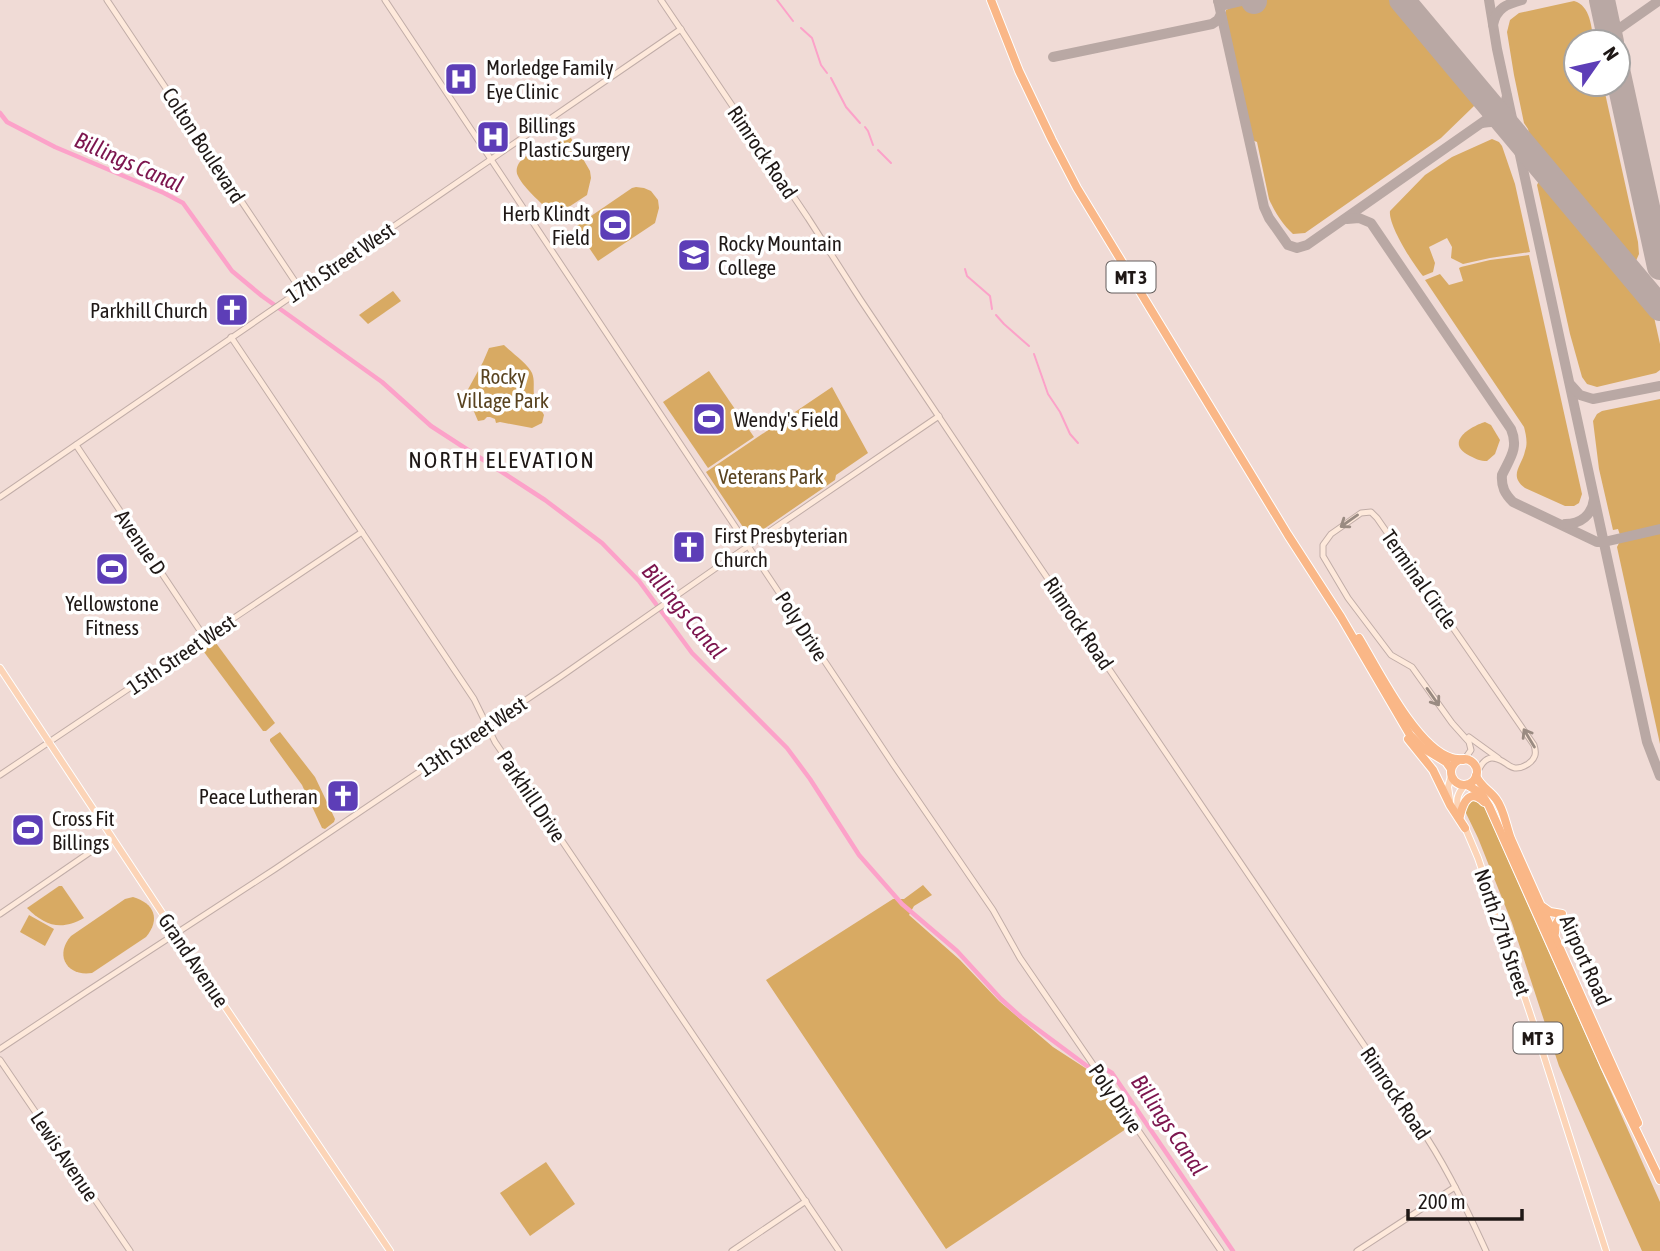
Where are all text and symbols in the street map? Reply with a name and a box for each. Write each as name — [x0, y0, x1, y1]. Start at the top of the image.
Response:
north arrow — [1562, 28, 1632, 98]
text: N — [1599, 43, 1623, 64]
place label: Morledge Family Eye Clinic — [486, 55, 614, 103]
hospital icon: Morledge Family Eye Clinic — [442, 60, 480, 98]
street label: Colton Boulevard — [158, 83, 250, 207]
street label: Rimrock Road — [723, 101, 803, 203]
place label: Billings Plastic Surgery — [518, 113, 630, 161]
hospital icon: Billings Plastic Surgery — [474, 118, 512, 156]
water label: Billings Canal — [71, 127, 187, 197]
place label: Herb Klindt Field — [502, 201, 590, 249]
sports icon: Herb Klindt Field — [596, 206, 634, 244]
street label: 17th Street West — [281, 217, 399, 307]
place label: Rocky Mountain College — [718, 231, 842, 279]
school or university icon: Rocky Mountain College — [675, 236, 713, 274]
road number: MT 3 — [1106, 262, 1156, 292]
church icon: Parkhill Church — [213, 291, 251, 329]
place label: Parkhill Church — [90, 298, 208, 322]
park label: Rocky Village Park — [457, 364, 549, 412]
sports icon: Wendy's Field — [690, 400, 728, 438]
place label: Wendy's Field — [734, 407, 839, 431]
district label: NORTH ELEVATION — [408, 447, 596, 473]
park label: Veterans Park — [718, 464, 824, 488]
street label: Avenue D — [111, 505, 171, 579]
one-way arrow — [1340, 514, 1359, 528]
place label: First Presbyterian Church — [714, 523, 848, 571]
street label: Terminal Circle — [1377, 525, 1463, 633]
church icon: First Presbyterian Church — [670, 528, 708, 566]
sports icon: Yellowstone Fitness — [93, 550, 131, 588]
water label: Billings Canal — [637, 558, 731, 664]
street label: Rimrock Road — [1039, 572, 1119, 674]
street label: Poly Drive — [771, 587, 833, 665]
place label: Yellowstone Fitness — [65, 591, 159, 639]
street label: 15th Street West — [122, 609, 240, 699]
one-way arrow — [1426, 687, 1440, 706]
street label: 13th Street West — [413, 691, 531, 781]
one-way arrow — [1522, 729, 1536, 749]
street label: Parkhill Drive — [493, 746, 571, 846]
church icon: Peace Lutheran — [324, 777, 362, 815]
place label: Peace Lutheran — [199, 784, 318, 808]
place label: Cross Fit Billings — [52, 806, 115, 854]
sports icon: Cross Fit Billings — [9, 811, 47, 849]
street label: North 27th Street — [1470, 866, 1536, 998]
street label: Grand Avenue — [154, 909, 234, 1011]
street label: Airport Road — [1555, 911, 1617, 1009]
road number: MT 3 — [1514, 1022, 1562, 1054]
street label: Rimrock Road — [1356, 1042, 1436, 1144]
street label: Poly Drive — [1084, 1059, 1148, 1137]
water label: Billings Canal — [1126, 1070, 1212, 1180]
street label: Lewis Avenue — [26, 1106, 104, 1206]
scale bar — [1408, 1178, 1522, 1222]
text: 200 m — [1418, 1189, 1466, 1213]

